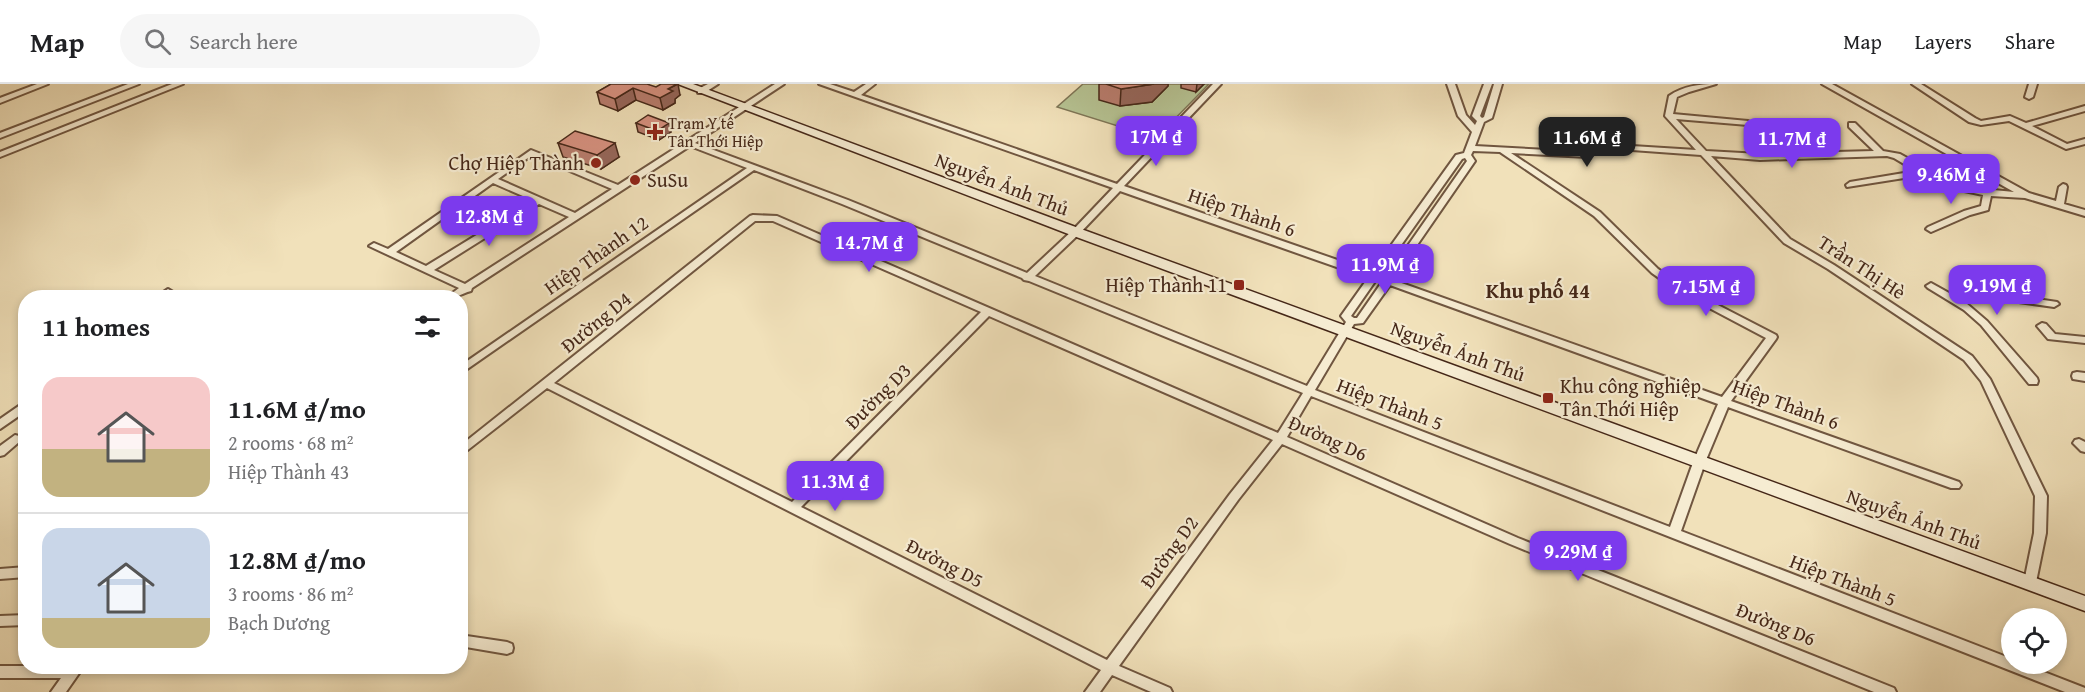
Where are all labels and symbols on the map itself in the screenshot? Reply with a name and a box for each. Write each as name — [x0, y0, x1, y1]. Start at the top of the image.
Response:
place label: Trạm Y tế Tân Thới Hiệp — [668, 111, 763, 153]
pin: 17M ₫ — [1114, 116, 1198, 167]
pin: 11.6M ₫ — [1532, 117, 1642, 168]
pin: 11.7M ₫ — [1737, 118, 1847, 169]
marker: Trạm Y tế Tân Thới Hiệp — [646, 123, 664, 141]
street label: Nguyễn Ảnh Thủ — [931, 145, 1073, 222]
place label: Chợ Hiệp Thành — [449, 148, 584, 177]
pin: 9.46M ₫ — [1896, 154, 2006, 205]
marker: Chợ Hiệp Thành — [589, 156, 603, 170]
place label: SuSu — [647, 165, 688, 194]
marker: SuSu — [628, 173, 642, 187]
street label: Hiệp Thành 6 — [1185, 180, 1300, 243]
pin: 12.8M ₫ — [434, 196, 544, 247]
street label: Hiệp Thành 12 — [538, 208, 654, 301]
pin: 14.7M ₫ — [814, 222, 924, 273]
street label: Trần Thị Hè — [1813, 227, 1912, 306]
pin: 11.9M ₫ — [1330, 244, 1440, 295]
pin: 9.19M ₫ — [1942, 265, 2052, 316]
pin: 7.15M ₫ — [1651, 266, 1761, 317]
place label: Hiệp Thành 11 — [1106, 270, 1227, 299]
district label: Khu phố 44 — [1486, 275, 1590, 306]
marker: Hiệp Thành 11 — [1232, 278, 1246, 292]
street label: Đường D4 — [554, 284, 637, 359]
street label: Nguyễn Ảnh Thủ — [1387, 313, 1530, 388]
street label: Đường D3 — [838, 356, 917, 435]
street label: Hiệp Thành 5 — [1333, 370, 1448, 437]
place label: Khu công nghiệp Tân Thới Hiệp — [1560, 371, 1701, 423]
street label: Hiệp Thành 6 — [1729, 371, 1844, 436]
marker: Khu công nghiệp Tân Thới Hiệp — [1541, 391, 1555, 405]
street label: Đường D6 — [1284, 407, 1372, 468]
pin: 11.3M ₫ — [780, 461, 890, 512]
street label: Nguyễn Ảnh Thủ — [1843, 481, 1986, 556]
street label: Đường D2 — [1132, 509, 1205, 594]
street label: Đường D5 — [902, 531, 989, 594]
pin: 9.29M ₫ — [1523, 531, 1633, 582]
street label: Hiệp Thành 5 — [1786, 546, 1901, 613]
street label: Đường D6 — [1732, 594, 1820, 653]

